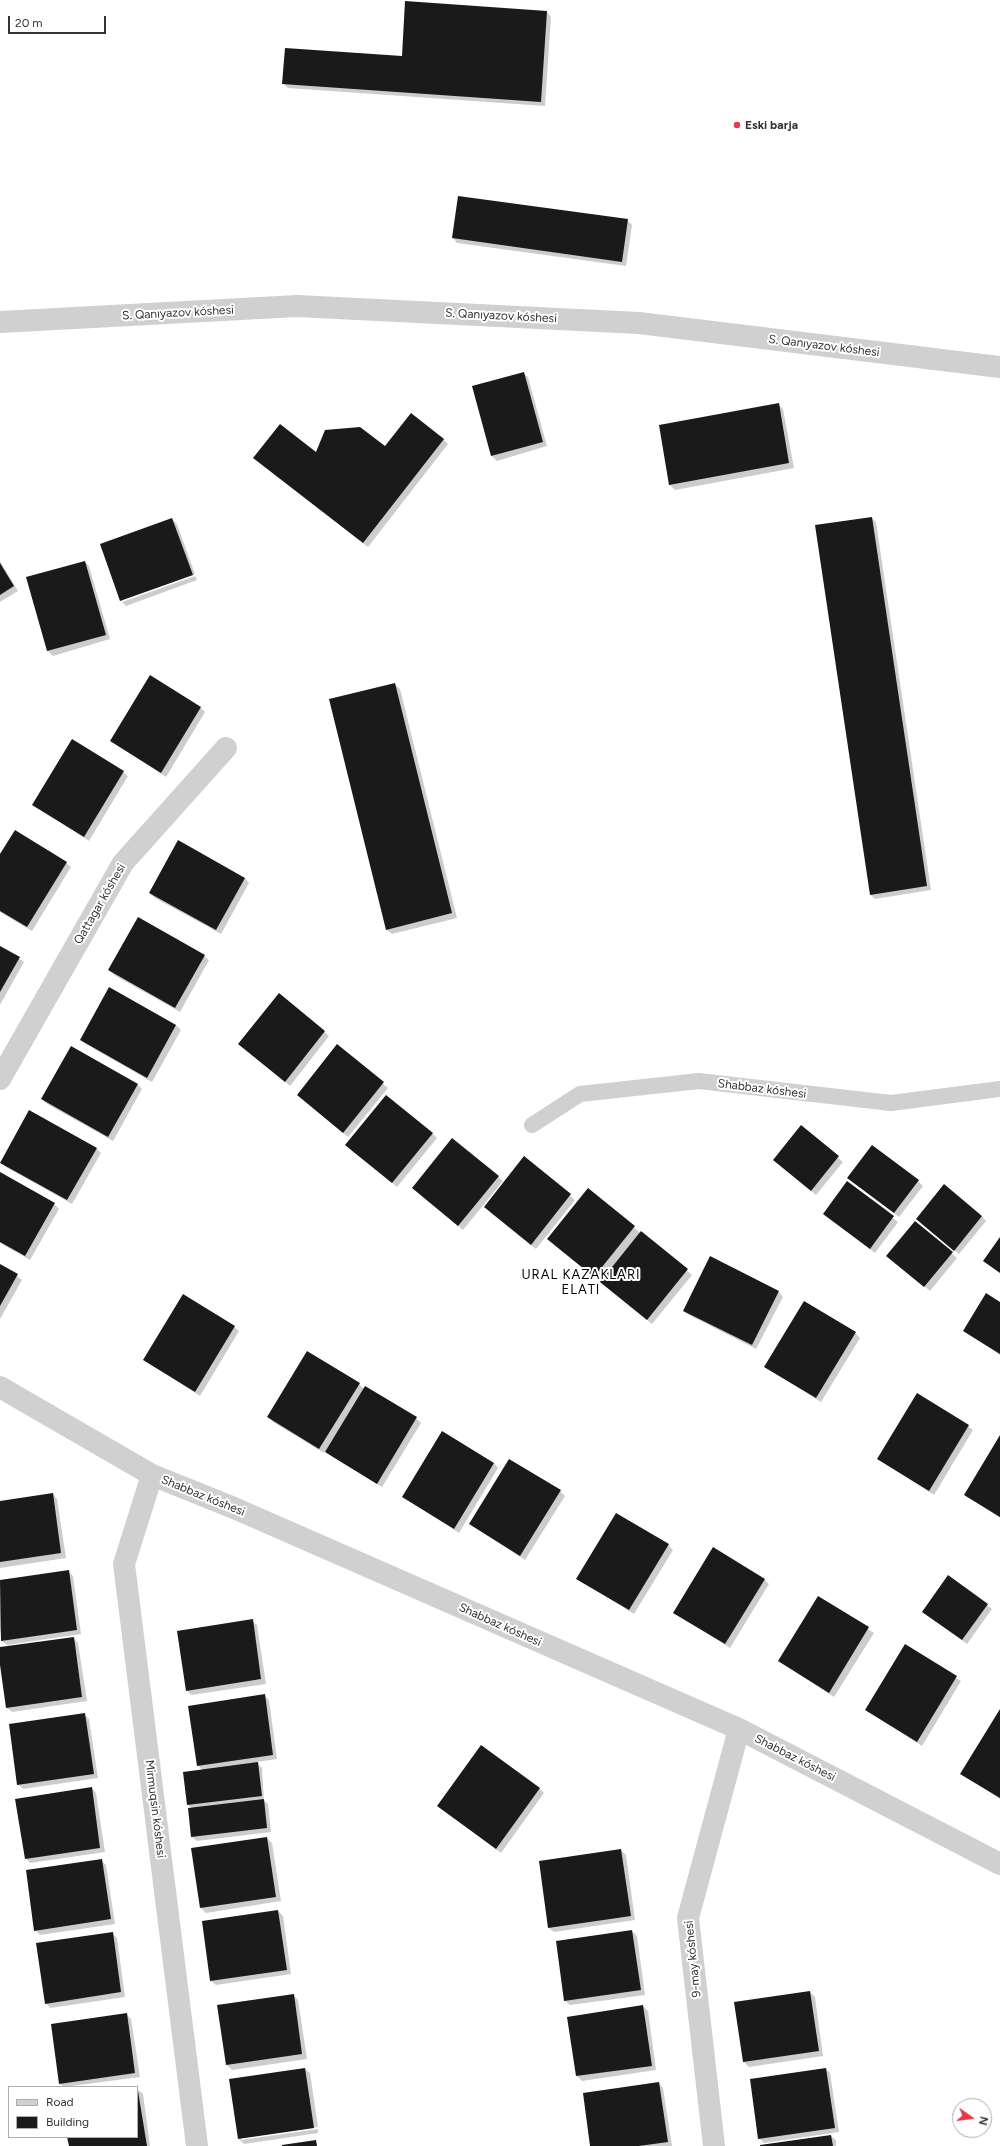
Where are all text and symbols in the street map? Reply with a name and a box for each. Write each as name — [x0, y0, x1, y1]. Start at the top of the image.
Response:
scale bar — [10, 8, 108, 34]
text: 20 m — [15, 16, 43, 30]
place label: Eski barja — [745, 118, 798, 132]
marker: Eski barja — [732, 120, 742, 130]
street label: S. Qanıyazov kóshesi — [122, 303, 234, 323]
street label: S. Qanıyazov kóshesi — [445, 306, 557, 326]
street label: S. Qanıyazov kóshesi — [768, 332, 880, 360]
street label: Qattagar kóshesi — [71, 861, 129, 947]
street label: Shabbaz kóshesi — [717, 1076, 807, 1102]
district label: URAL KAZAKLARI ELATI — [521, 1267, 641, 1298]
street label: Shabbaz kóshesi — [159, 1473, 247, 1519]
street label: Shabbaz kóshesi — [456, 1600, 544, 1650]
street label: Shabbaz kóshesi — [752, 1731, 838, 1785]
street label: Mirmuqsin kóshesi — [142, 1759, 168, 1859]
street label: 9-may kóshesi — [682, 1920, 704, 1998]
legend — [8, 2086, 138, 2138]
text: Road — [46, 2095, 74, 2109]
north arrow — [952, 2098, 992, 2138]
text: Building — [46, 2115, 89, 2129]
text: N — [976, 2115, 990, 2126]

